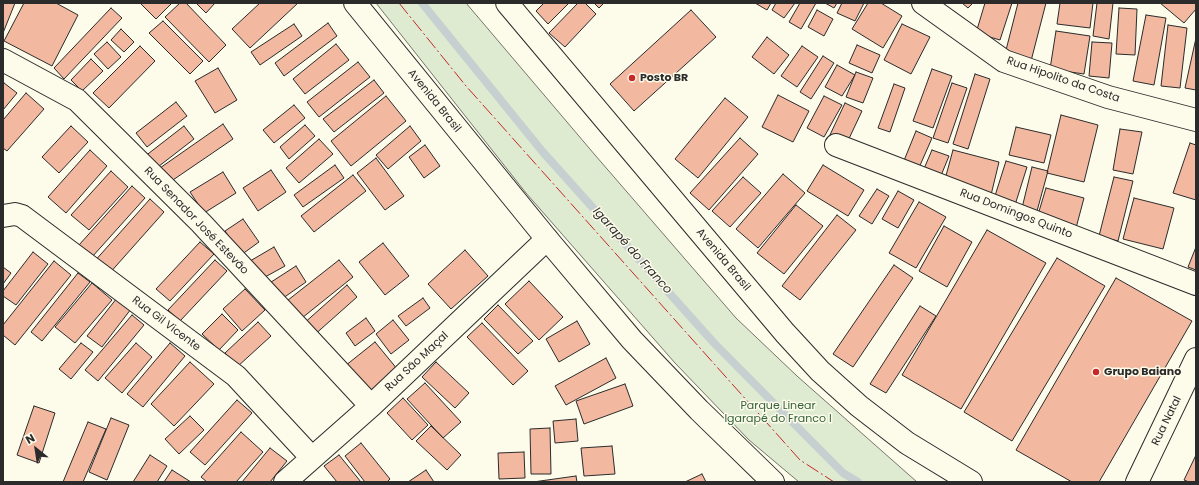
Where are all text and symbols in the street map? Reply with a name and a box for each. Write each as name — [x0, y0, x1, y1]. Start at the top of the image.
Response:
street label: Rua Hipolito da Costa — [1005, 54, 1121, 106]
street label: Avenida Brasil — [405, 67, 463, 135]
place label: Posto BR — [640, 71, 688, 85]
marker: Posto BR — [627, 73, 637, 83]
street label: Rua Senador José Estevão — [141, 164, 251, 278]
street label: Rua Domingos Quinto — [958, 186, 1074, 242]
water label: Igarapé do Franco — [589, 205, 675, 297]
street label: Avenida Brasil — [693, 226, 753, 294]
street label: Rua Gil Vicente — [129, 294, 203, 354]
street label: Rua São Maçal — [383, 329, 451, 395]
place label: Grupo Baiano — [1104, 365, 1181, 379]
marker: Grupo Baiano — [1091, 367, 1101, 377]
street label: Rua Natal — [1149, 394, 1185, 448]
park label: Parque Linear Igarapé do Franco I — [724, 399, 832, 425]
north arrow — [16, 429, 56, 469]
text: N — [22, 430, 38, 448]

